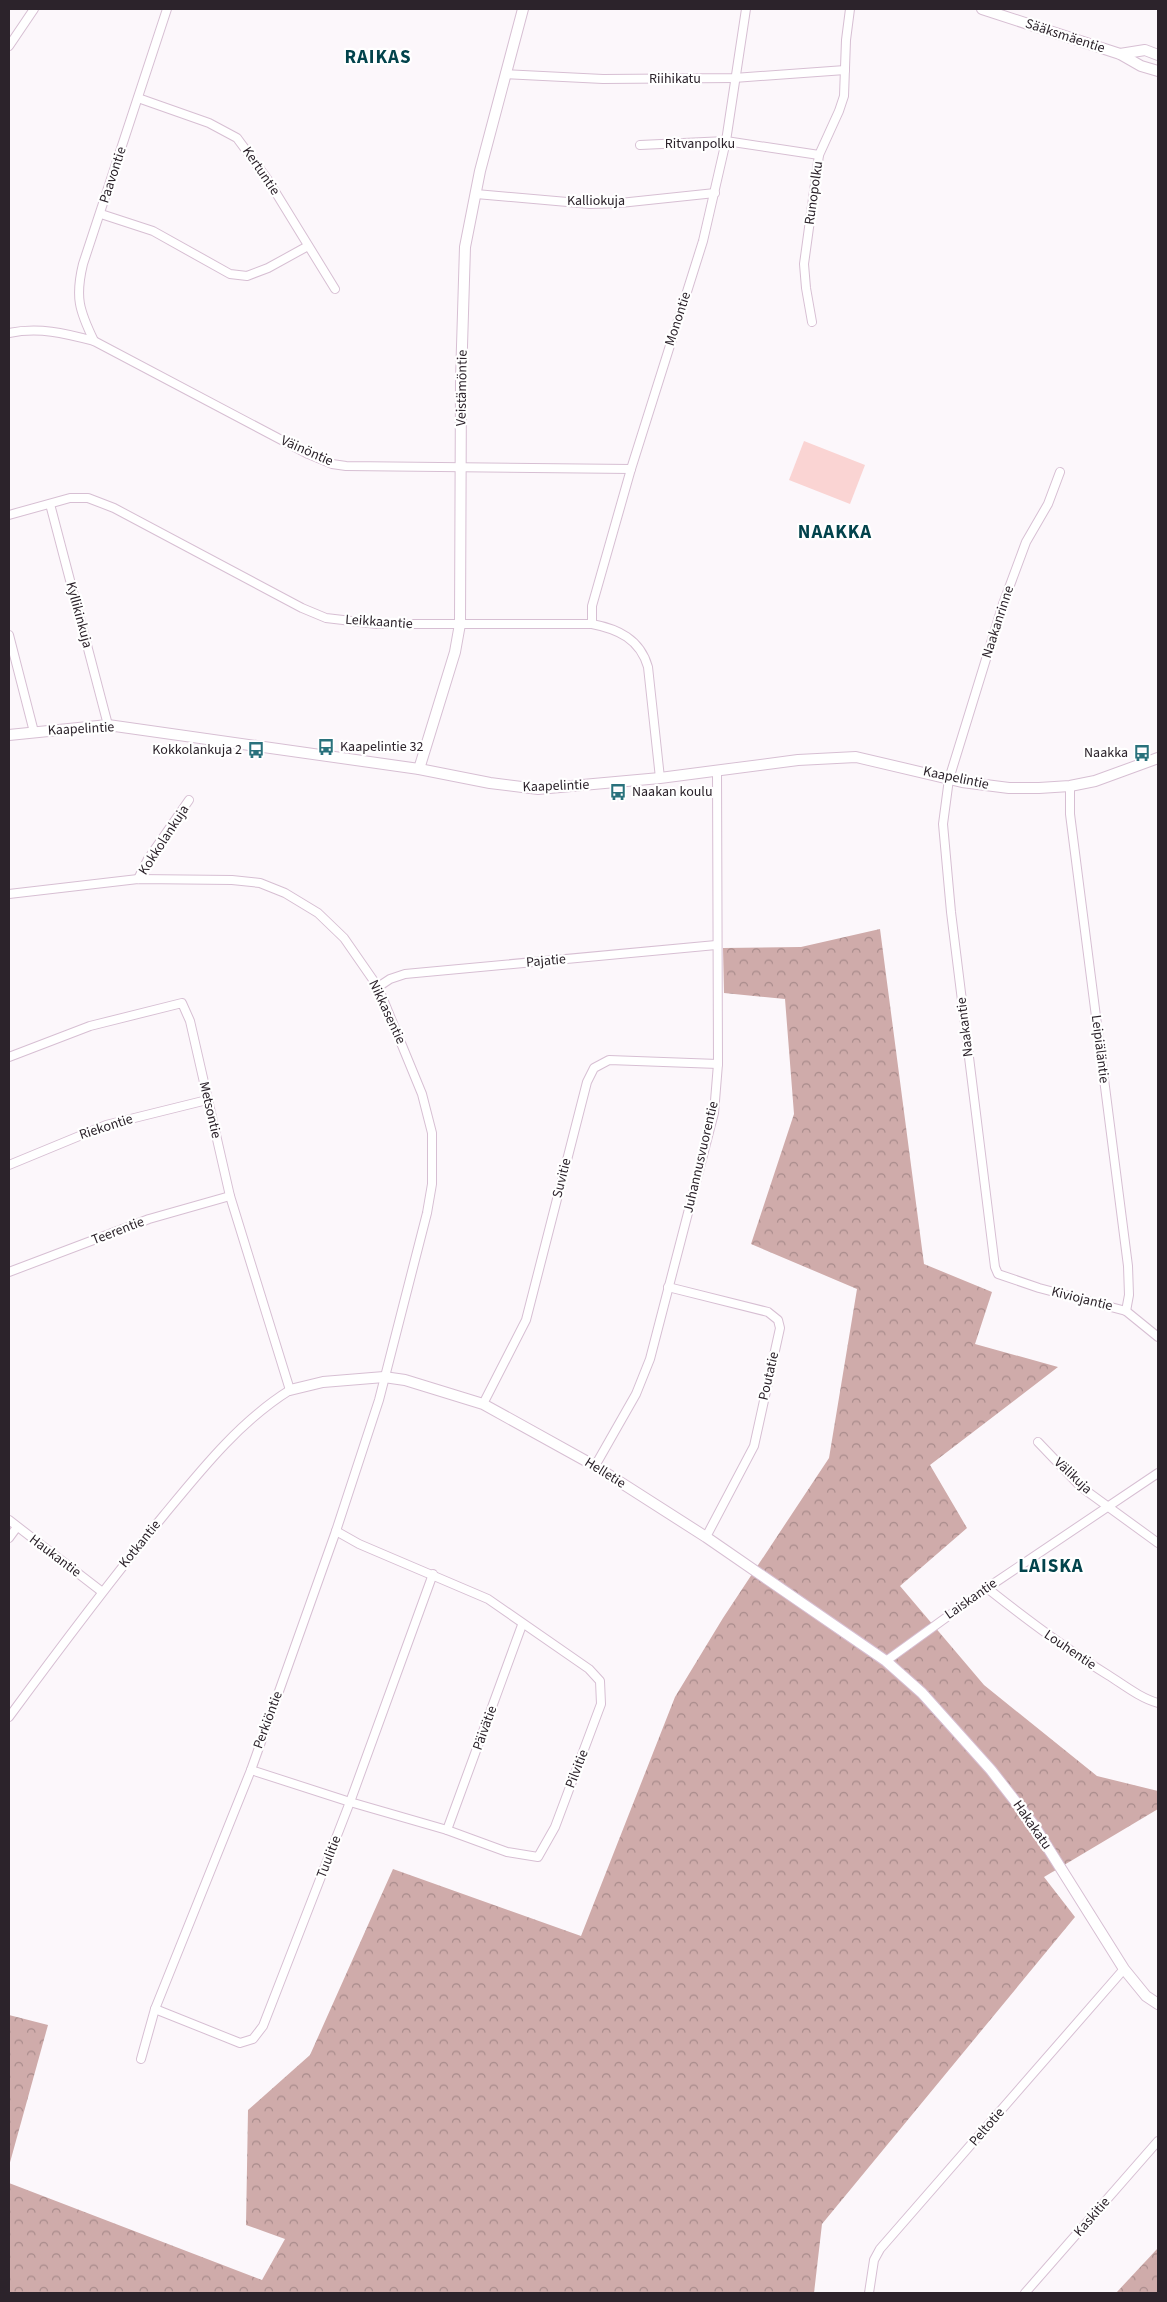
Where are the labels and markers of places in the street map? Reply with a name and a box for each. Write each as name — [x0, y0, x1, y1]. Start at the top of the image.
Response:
bus stop icon: Kaapelintie 32 — [316, 737, 336, 757]
place label: Kaapelintie 32 — [340, 737, 423, 757]
place label: Kokkolankuja 2 — [152, 740, 242, 760]
bus stop icon: Kokkolankuja 2 — [246, 740, 266, 760]
place label: Naakka — [1084, 743, 1128, 763]
bus stop icon: Naakka — [1132, 743, 1152, 763]
bus stop icon: Naakan koulu — [608, 782, 628, 802]
place label: Naakan koulu — [632, 782, 713, 802]

